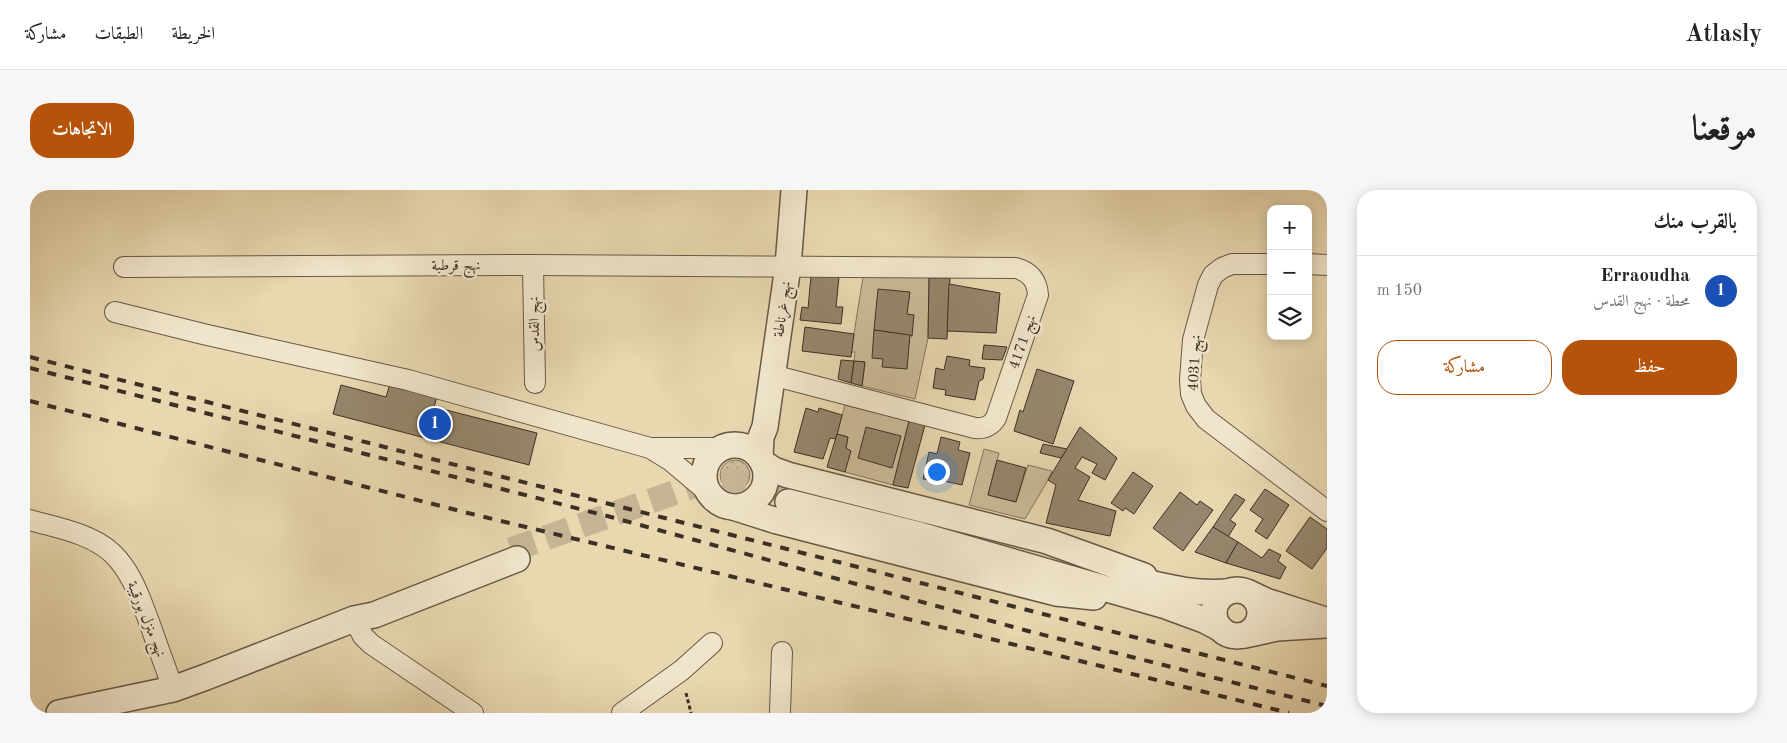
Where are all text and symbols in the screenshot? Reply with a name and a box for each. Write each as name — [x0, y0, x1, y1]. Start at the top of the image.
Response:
text: Atlasly — [1685, 23, 1762, 47]
text: مشاركة — [25, 25, 66, 43]
text: الطبقات — [94, 25, 143, 43]
text: الخريطة — [171, 25, 215, 43]
button: الاتجاهات — [30, 103, 134, 158]
text: موقعنا — [1692, 112, 1757, 147]
map controls — [1267, 205, 1312, 340]
button: + — [1267, 205, 1312, 250]
text: بالقرب منك — [1654, 212, 1737, 233]
button: − — [1267, 250, 1312, 295]
street label: نهج قرطبة — [431, 259, 481, 279]
text: Erraoudha — [1600, 267, 1690, 286]
street label: نهج غرناطة — [772, 280, 800, 339]
text: 150 m — [1377, 283, 1422, 299]
text: 1 — [1716, 283, 1726, 299]
text: محطة · نهج القدس — [1593, 294, 1690, 310]
button: layers — [1267, 295, 1312, 340]
street label: نهج القدس — [528, 296, 548, 352]
street label: نهج 4171 — [1007, 313, 1044, 373]
street label: نهج 4031 — [1187, 334, 1209, 392]
button: مشاركة — [1377, 340, 1552, 395]
button: حفظ — [1562, 340, 1737, 395]
pin: 1 — [419, 405, 451, 443]
your location — [924, 459, 950, 485]
street label: نهج منزل بورقيبة — [119, 579, 168, 662]

